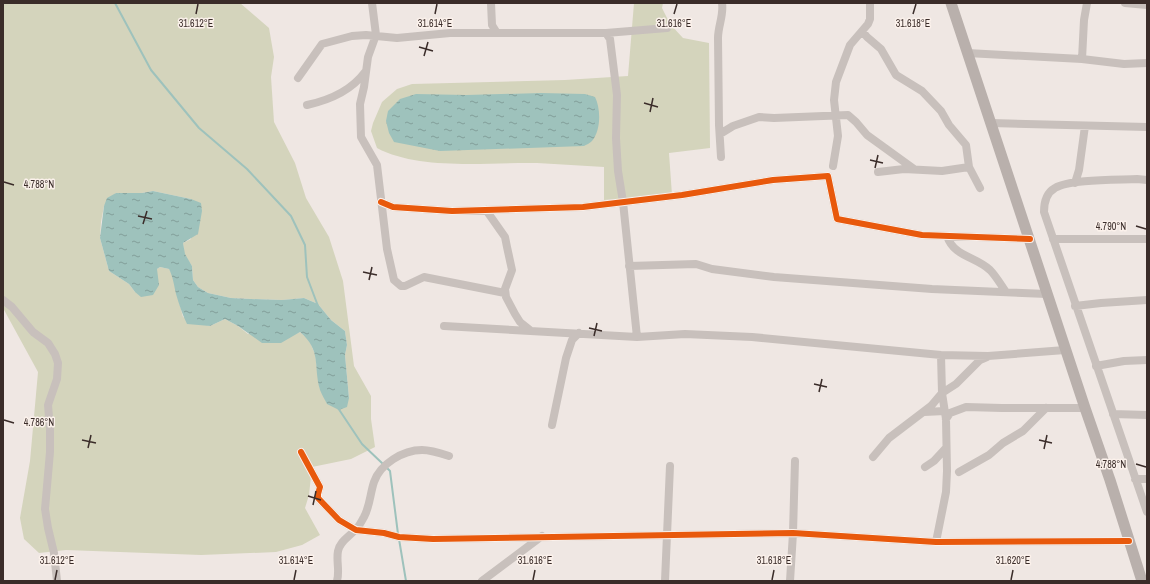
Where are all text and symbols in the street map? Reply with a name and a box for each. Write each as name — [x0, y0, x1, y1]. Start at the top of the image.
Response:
text: 31.612°E — [179, 17, 213, 30]
text: 31.614°E — [418, 17, 452, 30]
text: 31.616°E — [657, 17, 691, 30]
text: 31.618°E — [896, 17, 930, 30]
text: 4.788°N — [24, 178, 54, 191]
text: 4.790°N — [1096, 220, 1126, 233]
text: 4.786°N — [24, 416, 54, 429]
text: 4.788°N — [1096, 458, 1126, 471]
text: 31.612°E — [40, 554, 74, 567]
text: 31.614°E — [279, 554, 313, 567]
text: 31.616°E — [518, 554, 552, 567]
text: 31.618°E — [757, 554, 791, 567]
text: 31.620°E — [996, 554, 1030, 567]

